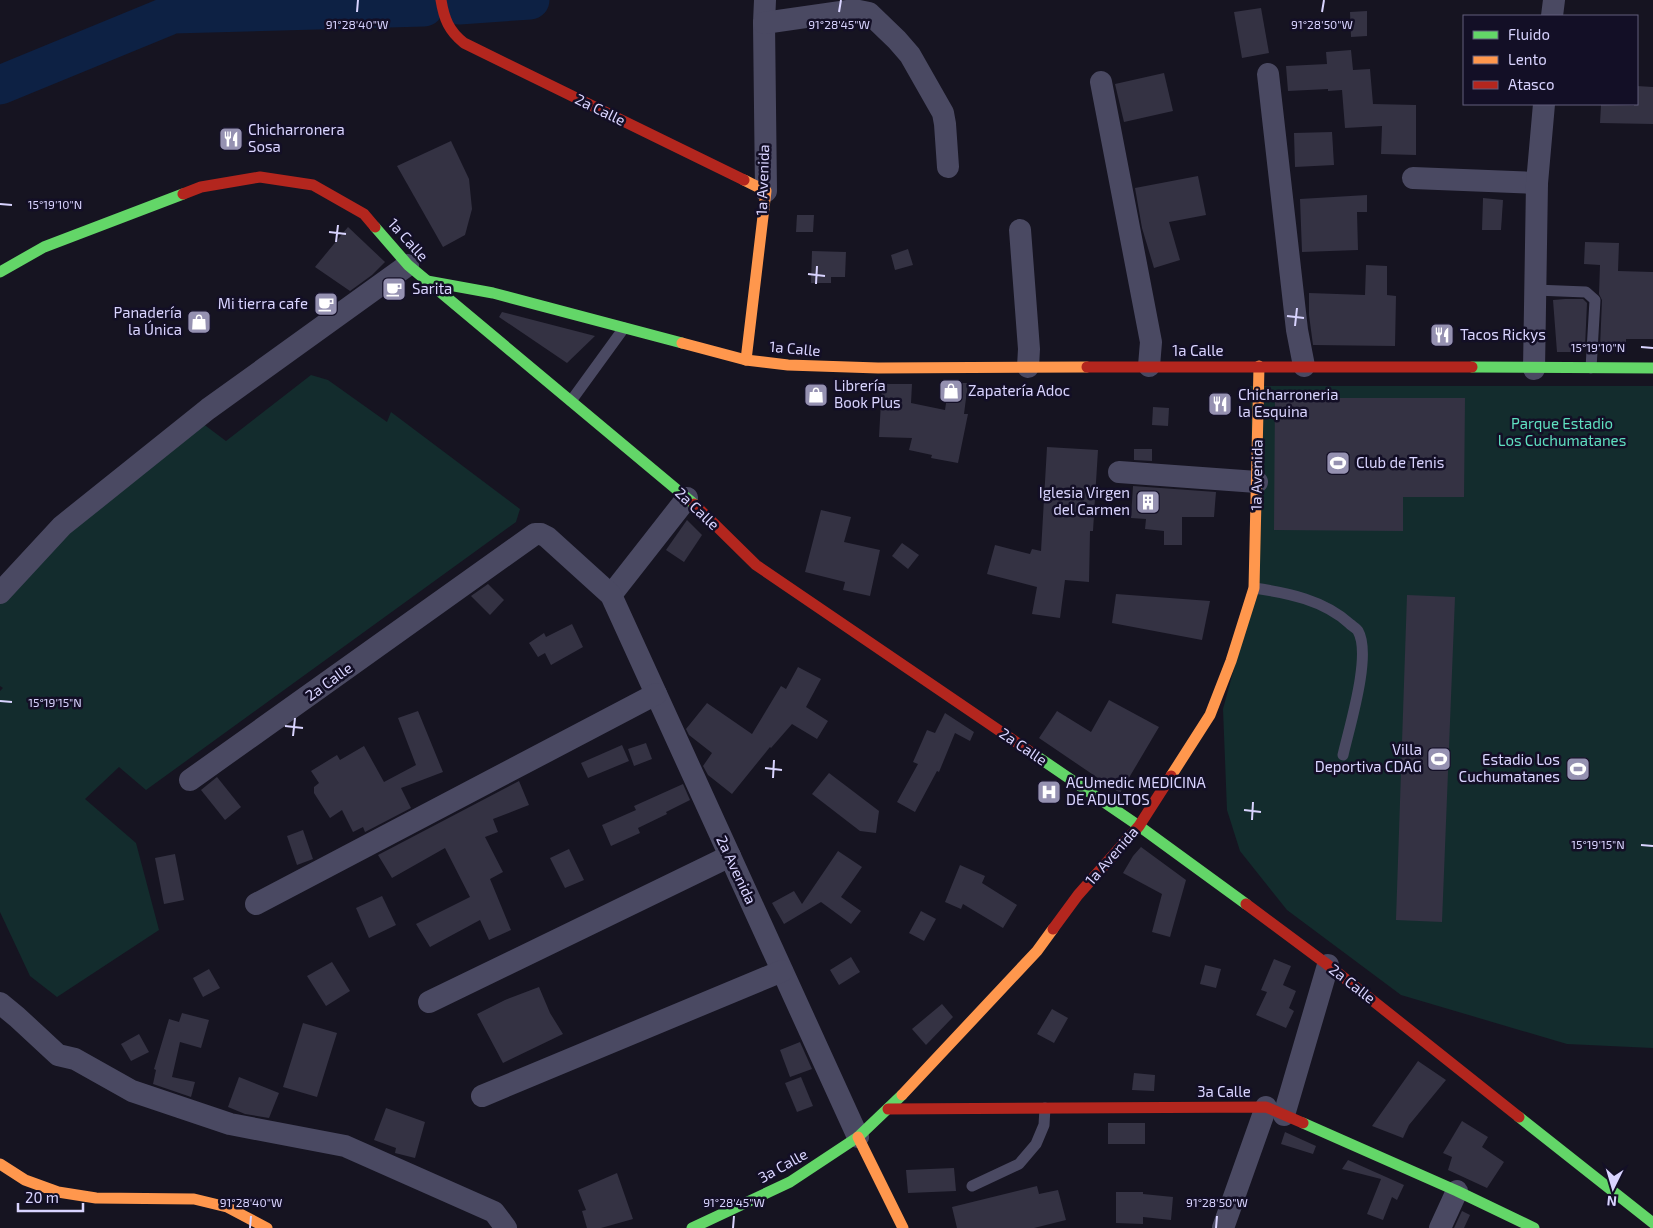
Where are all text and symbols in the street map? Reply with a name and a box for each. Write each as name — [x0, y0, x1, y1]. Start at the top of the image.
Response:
legend — [1463, 15, 1638, 105]
text: 91°28'40"W — [326, 17, 388, 31]
text: 91°28'45"W — [808, 17, 870, 31]
text: 91°28'50"W — [1291, 17, 1353, 31]
text: Fluido — [1508, 25, 1550, 43]
text: Lento — [1508, 50, 1547, 68]
text: Atasco — [1508, 75, 1554, 93]
street label: 2a Calle — [572, 89, 629, 129]
place label: Chicharronera Sosa — [248, 120, 345, 155]
restaurant icon: Chicharronera Sosa — [218, 126, 244, 152]
street label: 1a Avenida — [752, 144, 772, 216]
text: 15°19'10"N — [28, 197, 82, 211]
street label: 1a Calle — [385, 214, 433, 264]
cafe icon: Sarita — [381, 276, 407, 302]
place label: Sarita — [412, 279, 452, 297]
cafe icon: Mi tierra cafe — [313, 291, 339, 317]
place label: Mi tierra cafe — [218, 294, 308, 312]
place label: Panadería la Única — [113, 303, 182, 338]
shop icon: Panadería la Única — [186, 309, 212, 335]
restaurant icon: Tacos Rickys — [1429, 322, 1455, 348]
place label: Tacos Rickys — [1460, 325, 1546, 343]
street label: 1a Calle — [769, 337, 821, 359]
text: 15°19'10"N — [1571, 340, 1625, 354]
street label: 1a Calle — [1172, 341, 1224, 359]
place label: Librería Book Plus — [834, 376, 901, 411]
shop icon: Zapatería Adoc — [938, 378, 964, 404]
place label: Zapatería Adoc — [968, 381, 1070, 399]
shop icon: Librería Book Plus — [803, 382, 829, 408]
place label: Chicharroneria la Esquina — [1238, 385, 1338, 420]
restaurant icon: Chicharroneria la Esquina — [1207, 391, 1233, 417]
park label: Parque Estadio Los Cuchumatanes — [1498, 414, 1626, 449]
street label: 1a Avenida — [1246, 439, 1266, 511]
sports icon: Club de Tenis — [1325, 450, 1351, 476]
place label: Club de Tenis — [1356, 453, 1444, 471]
street label: 2a Calle — [672, 483, 723, 533]
place label: Iglesia Virgen del Carmen — [1039, 483, 1130, 518]
building icon: Iglesia Virgen del Carmen — [1135, 489, 1161, 515]
street label: 2a Calle — [301, 658, 355, 704]
text: 15°19'15"N — [28, 695, 82, 709]
street label: 2a Calle — [996, 724, 1051, 769]
place label: Villa Deportiva CDAG — [1315, 740, 1422, 775]
sports icon: Villa Deportiva CDAG — [1426, 746, 1452, 772]
place label: Estadio Los Cuchumatanes — [1459, 750, 1560, 785]
sports icon: Estadio Los Cuchumatanes — [1565, 756, 1591, 782]
place label: ACUmedic MEDICINA DE ADULTOS — [1066, 773, 1207, 808]
hospital icon: ACUmedic MEDICINA DE ADULTOS — [1036, 779, 1062, 805]
street label: 1a Avenida — [1081, 822, 1141, 888]
street label: 2a Avenida — [713, 832, 761, 907]
text: 15°19'15"N — [1571, 837, 1625, 851]
street label: 2a Calle — [1326, 960, 1379, 1007]
street label: 3a Calle — [1197, 1082, 1251, 1100]
street label: 3a Calle — [755, 1144, 810, 1186]
north arrow — [1588, 1163, 1638, 1213]
scale bar — [18, 1180, 82, 1212]
text: 20 m — [25, 1188, 59, 1206]
text: N — [1606, 1193, 1618, 1210]
text: 91°28'40"W — [220, 1195, 282, 1209]
text: 91°28'45"W — [703, 1195, 765, 1209]
text: 91°28'50"W — [1186, 1195, 1248, 1209]

